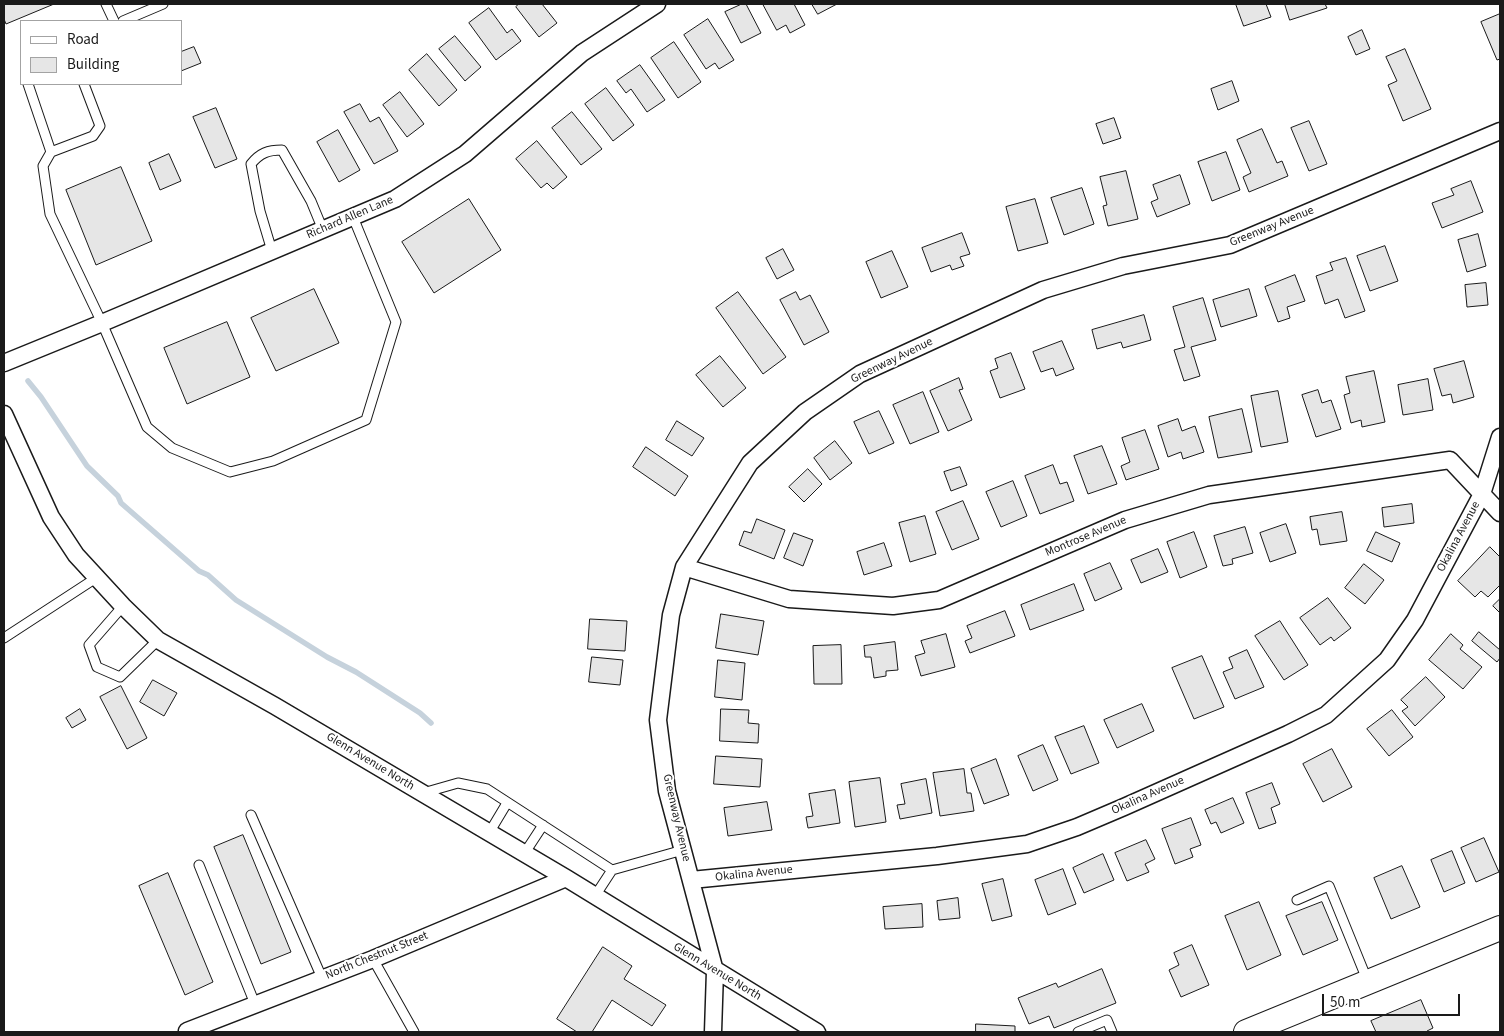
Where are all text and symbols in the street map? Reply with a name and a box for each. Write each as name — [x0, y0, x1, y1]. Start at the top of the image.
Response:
legend — [20, 20, 182, 85]
text: Road — [67, 29, 99, 50]
text: Building — [67, 54, 119, 75]
street label: Richard Allen Lane — [304, 193, 396, 243]
street label: Greenway Avenue — [1228, 204, 1316, 250]
street label: Greenway Avenue — [849, 335, 935, 387]
street label: Okalina Avenue — [1434, 499, 1484, 575]
street label: Montrose Avenue — [1043, 513, 1129, 561]
street label: Glenn Avenue North — [323, 730, 417, 794]
street label: Greenway Avenue — [659, 773, 693, 863]
street label: Okalina Avenue — [1110, 774, 1186, 818]
street label: Okalina Avenue — [715, 863, 793, 885]
street label: North Chestnut Street — [324, 929, 430, 983]
street label: Glenn Avenue North — [670, 940, 764, 1004]
scale bar — [1324, 984, 1462, 1016]
text: 50 m — [1330, 992, 1360, 1013]

